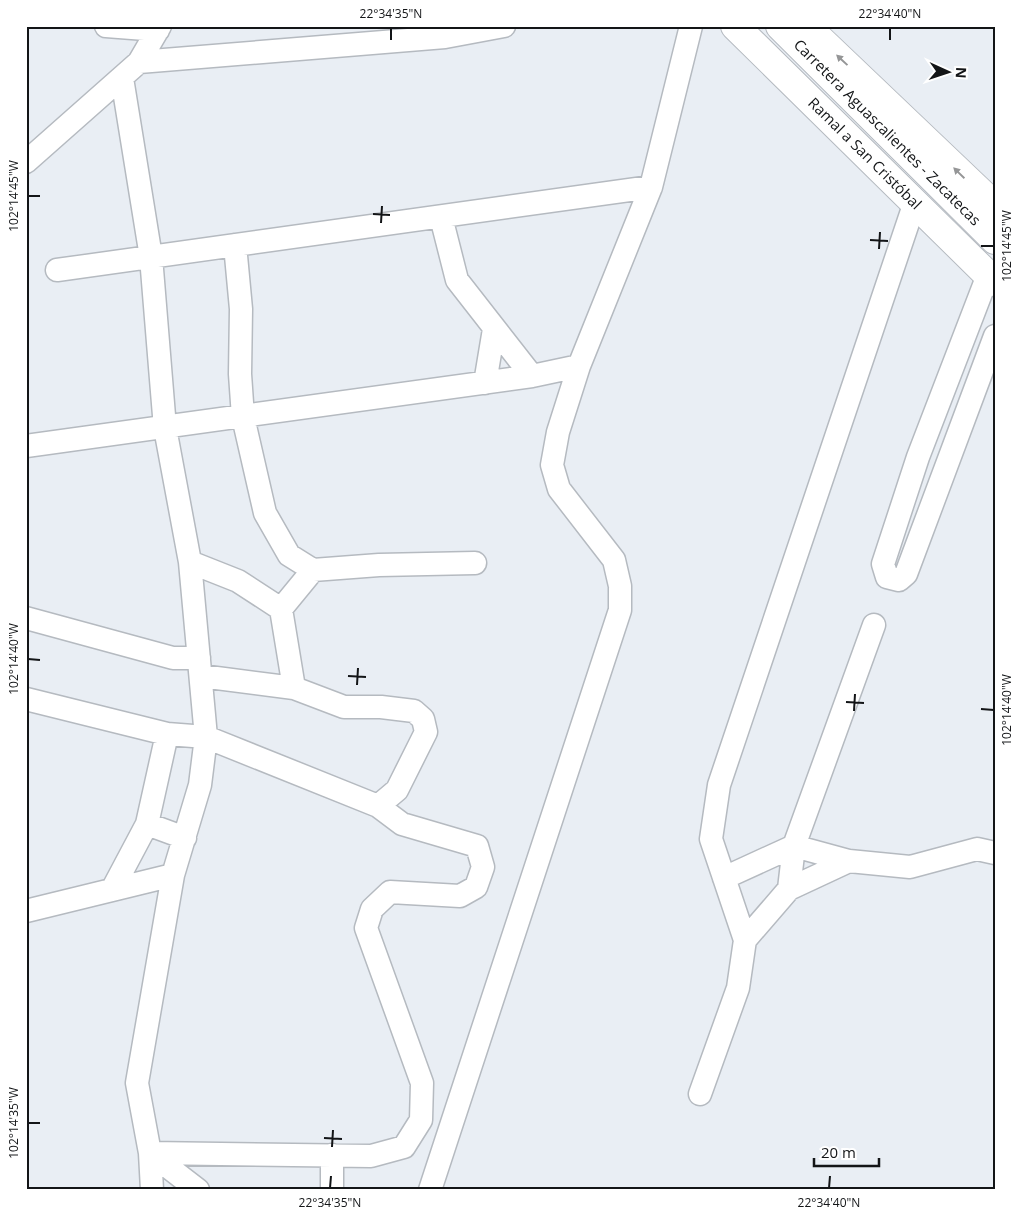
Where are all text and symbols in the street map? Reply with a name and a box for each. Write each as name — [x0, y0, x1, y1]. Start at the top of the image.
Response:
text: 22°34'35"N — [360, 5, 422, 22]
text: 22°34'40"N — [859, 5, 921, 22]
street label: Carretera Aguascalientes - Zacatecas — [790, 34, 986, 229]
north arrow — [924, 48, 974, 98]
one-way arrow — [836, 54, 848, 66]
text: N — [952, 67, 971, 79]
street label: Ramal a San Cristóbal — [804, 93, 926, 213]
text: 102°14'45"W — [5, 160, 22, 232]
one-way arrow — [954, 167, 966, 179]
text: 102°14'45"W — [998, 210, 1015, 282]
text: 102°14'40"W — [5, 623, 22, 695]
text: 102°14'40"W — [998, 674, 1015, 746]
text: 102°14'35"W — [5, 1087, 22, 1159]
scale bar — [814, 1136, 878, 1168]
text: 20 m — [821, 1142, 856, 1162]
text: 22°34'35"N — [299, 1194, 361, 1211]
text: 22°34'40"N — [798, 1194, 860, 1211]

